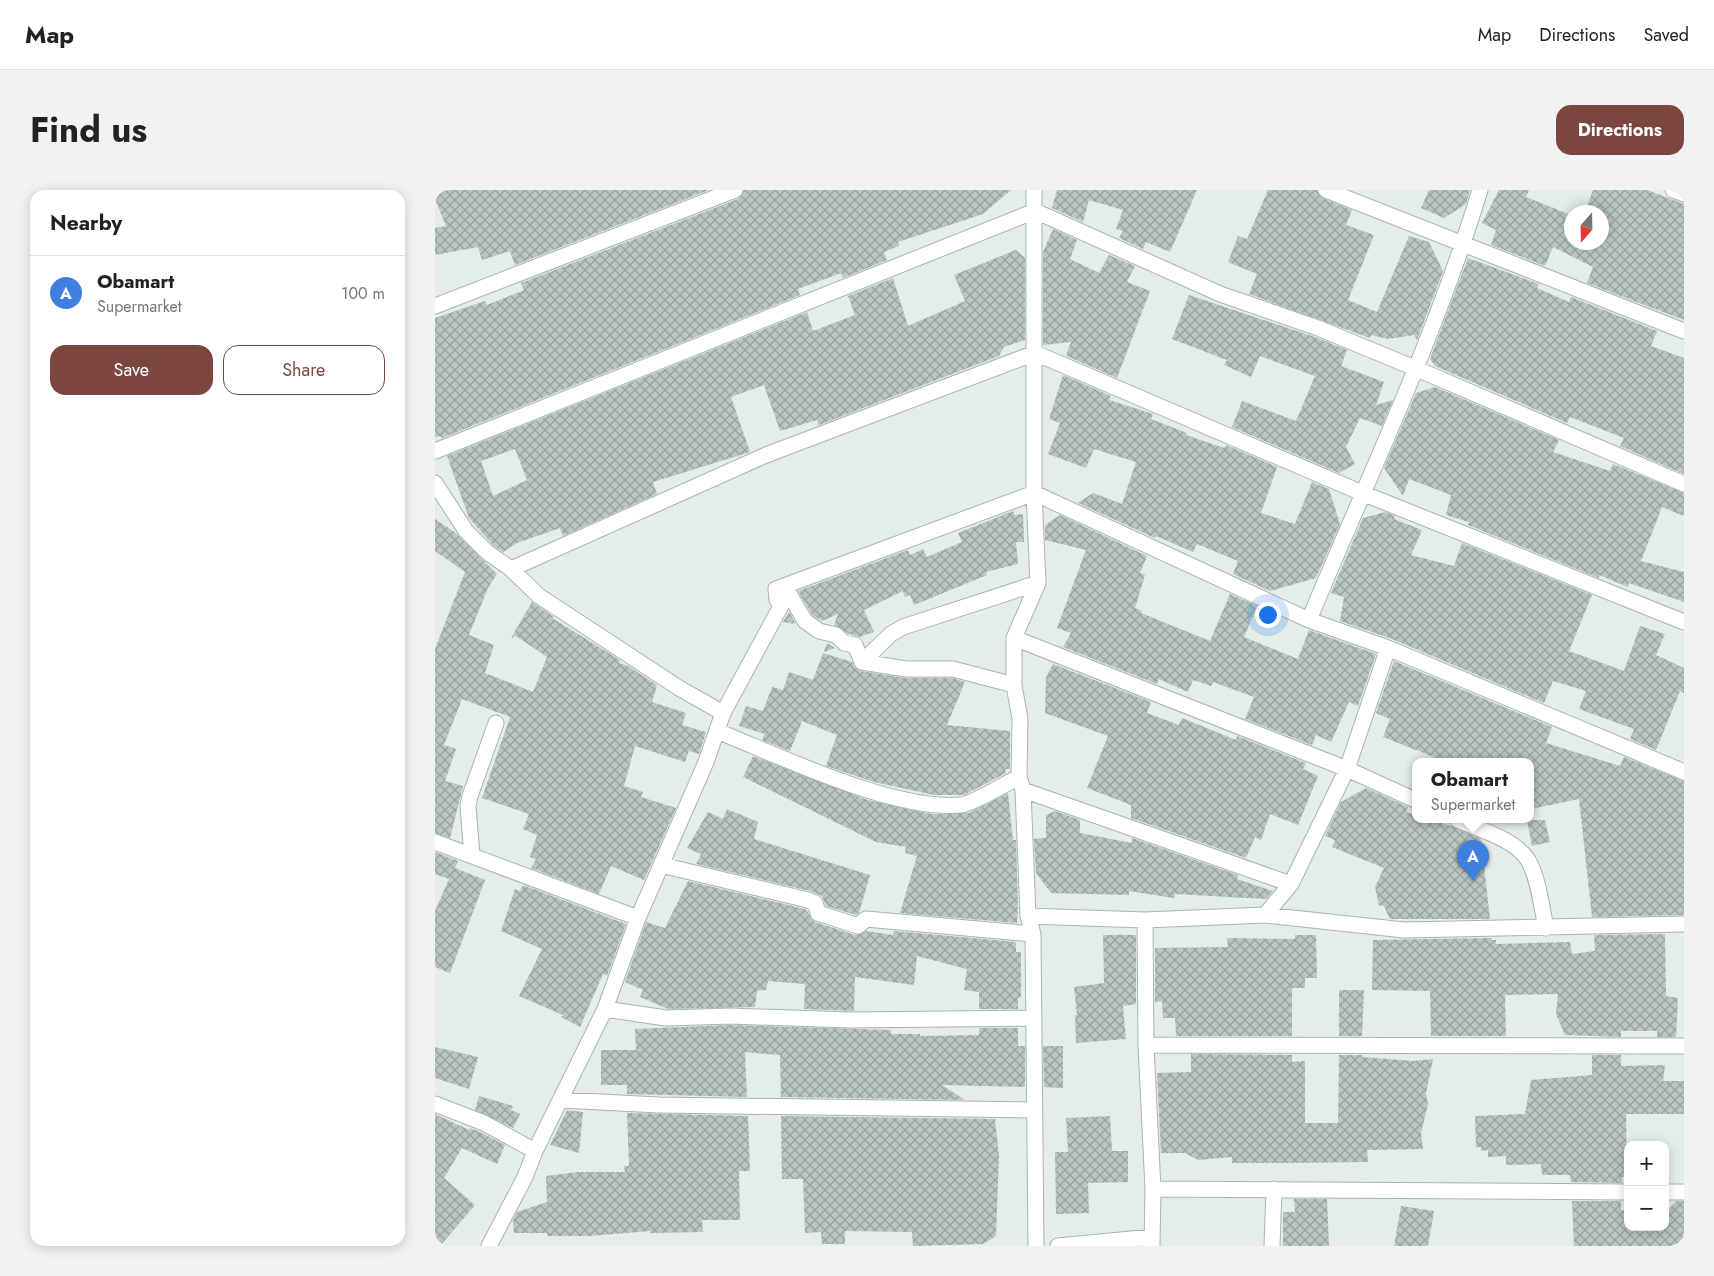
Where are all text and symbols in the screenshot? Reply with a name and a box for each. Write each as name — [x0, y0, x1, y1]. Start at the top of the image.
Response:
text: Map — [25, 17, 74, 52]
text: Map — [1478, 22, 1511, 48]
text: Directions — [1539, 22, 1615, 48]
text: Saved — [1643, 22, 1689, 48]
text: Find us — [30, 105, 147, 155]
button: Directions — [1556, 105, 1684, 155]
north arrow — [1564, 205, 1609, 250]
text: Nearby — [50, 208, 122, 238]
text: Obamart — [97, 268, 174, 295]
text: A — [60, 282, 72, 305]
text: 100 m — [341, 282, 385, 305]
text: Supermarket — [97, 295, 182, 318]
button: Save — [50, 345, 213, 395]
button: Share — [223, 345, 385, 395]
your location — [1255, 602, 1281, 628]
popup — [1412, 758, 1534, 823]
text: Obamart — [1431, 766, 1508, 793]
text: Supermarket — [1431, 793, 1515, 816]
pin: A — [1457, 840, 1489, 881]
map controls — [1624, 1141, 1669, 1231]
button: + — [1624, 1141, 1669, 1186]
button: − — [1624, 1186, 1669, 1231]

